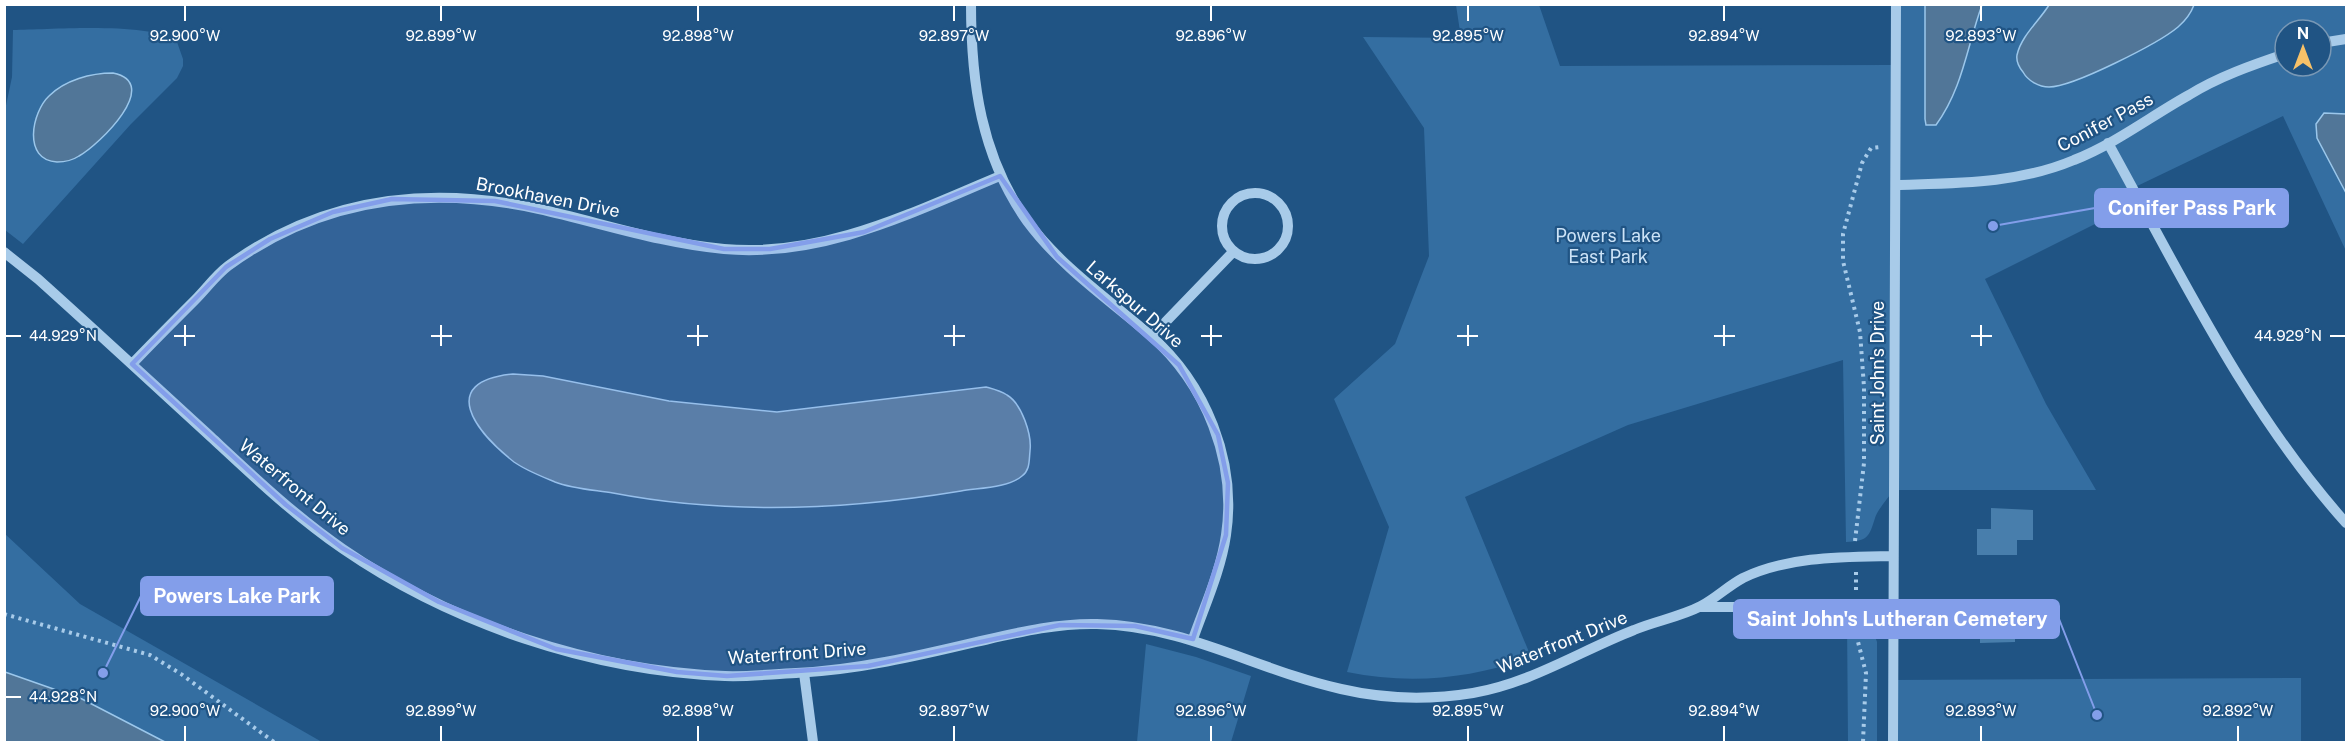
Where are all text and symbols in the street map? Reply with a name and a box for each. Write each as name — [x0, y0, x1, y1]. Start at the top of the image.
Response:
north arrow — [2273, 18, 2333, 78]
text: N — [2297, 24, 2309, 43]
text: 92.900°W — [150, 27, 220, 44]
text: 92.899°W — [405, 27, 477, 44]
text: 92.898°W — [662, 27, 734, 44]
text: 92.897°W — [919, 27, 989, 44]
text: 92.896°W — [1175, 27, 1247, 44]
text: 92.895°W — [1432, 27, 1504, 44]
text: 92.894°W — [1688, 27, 1760, 44]
text: 92.893°W — [1945, 27, 2017, 44]
street label: Conifer Pass — [2054, 88, 2156, 156]
street label: Brookhaven Drive — [474, 173, 622, 221]
callout: Conifer Pass Park — [2095, 189, 2288, 227]
text: Conifer Pass Park — [2108, 196, 2277, 220]
park label: Powers Lake East Park — [1555, 225, 1661, 267]
street label: Larkspur Drive — [1082, 256, 1188, 352]
street label: Saint John's Drive — [1867, 301, 1888, 445]
text: 44.929°N — [29, 327, 97, 344]
text: 44.929°N — [2254, 327, 2322, 344]
street label: Waterfront Drive — [235, 434, 355, 540]
callout: Powers Lake Park — [141, 577, 333, 615]
text: Powers Lake Park — [153, 584, 321, 608]
callout: Saint John's Lutheran Cemetery — [1734, 600, 2059, 638]
street label: Waterfront Drive — [1494, 606, 1630, 678]
text: Saint John's Lutheran Cemetery — [1746, 607, 2048, 631]
street label: Waterfront Drive — [727, 638, 867, 668]
text: 44.928°N — [29, 688, 97, 705]
text: 92.900°W — [150, 702, 220, 719]
text: 92.899°W — [405, 702, 477, 719]
text: 92.898°W — [662, 702, 734, 719]
text: 92.897°W — [919, 702, 989, 719]
text: 92.896°W — [1175, 702, 1247, 719]
text: 92.895°W — [1432, 702, 1504, 719]
text: 92.894°W — [1688, 702, 1760, 719]
text: 92.893°W — [1945, 702, 2017, 719]
text: 92.892°W — [2203, 702, 2273, 719]

